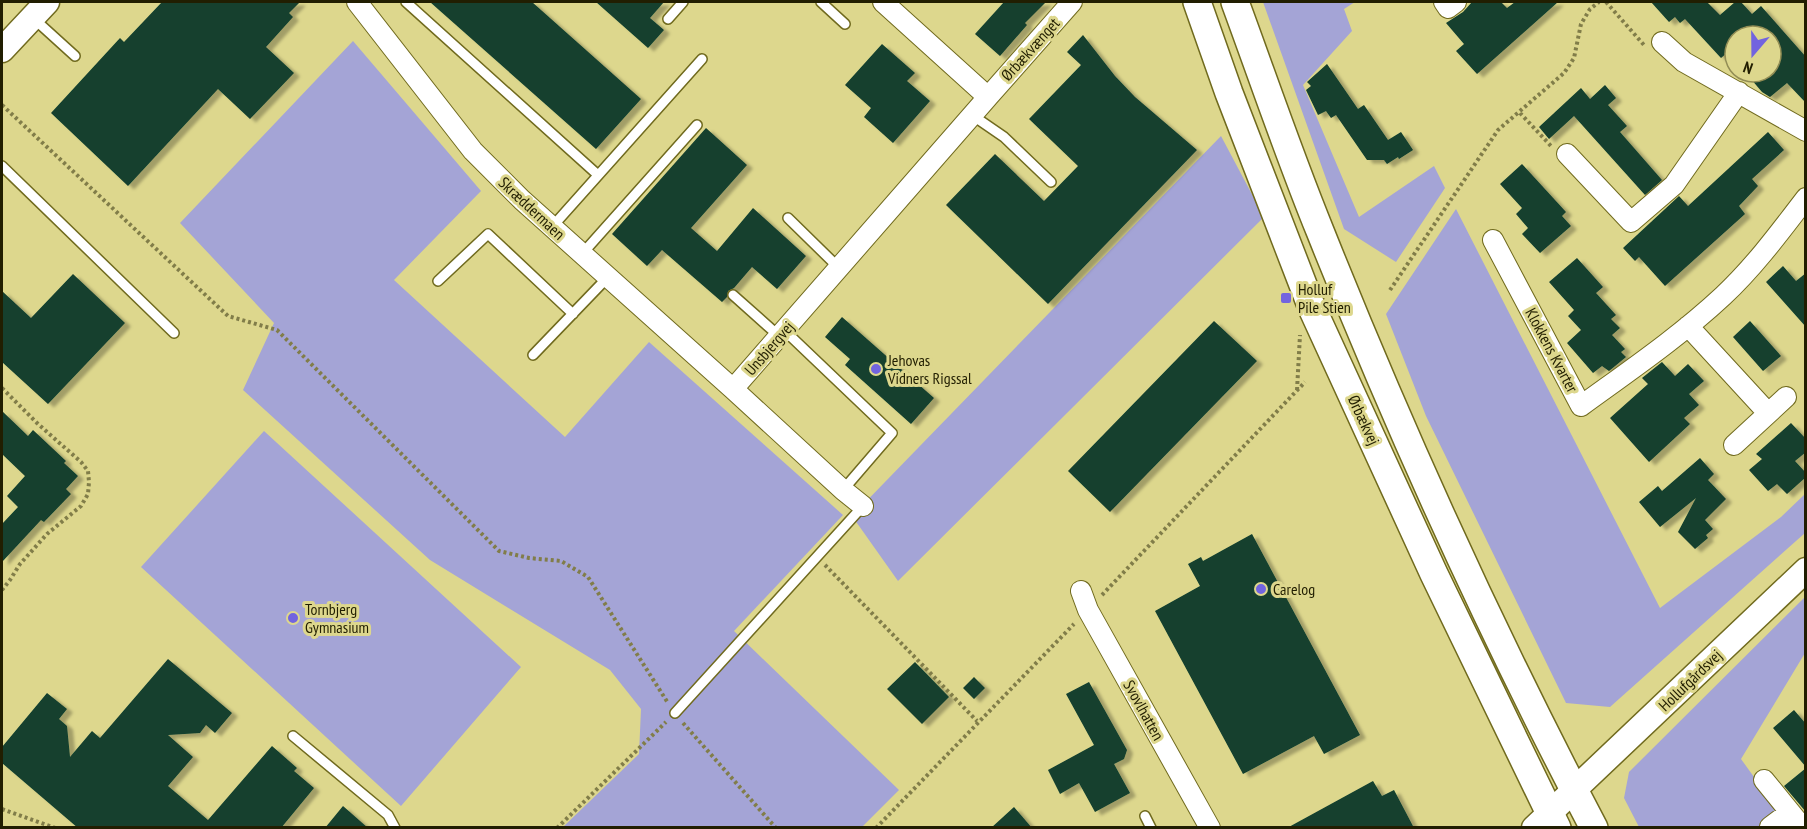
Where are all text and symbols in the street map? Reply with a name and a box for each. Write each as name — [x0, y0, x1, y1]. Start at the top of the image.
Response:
street label: Ørbækvænget — [996, 13, 1064, 85]
north arrow — [1723, 24, 1783, 84]
text: N — [1740, 57, 1755, 79]
street label: Skræddermaen — [495, 172, 569, 244]
place label: Holluf Pile Stien — [1298, 279, 1351, 317]
marker: Holluf Pile Stien — [1279, 291, 1293, 305]
street label: Klokkens Kvarter — [1521, 304, 1583, 396]
street label: Unsbjergvej — [740, 317, 798, 379]
place label: Jehovas Vidners Rigssal — [887, 350, 972, 388]
marker: Jehovas Vidners Rigssal — [869, 362, 883, 376]
street label: Ørbækvej — [1344, 392, 1384, 448]
place label: Carelog — [1273, 579, 1315, 599]
marker: Carelog — [1254, 582, 1268, 596]
place label: Tornbjerg Gymnasium — [305, 599, 369, 637]
marker: Tornbjerg Gymnasium — [286, 611, 300, 625]
street label: Hollufgårdsvej — [1654, 645, 1726, 715]
street label: Svovlhatten — [1119, 677, 1169, 743]

